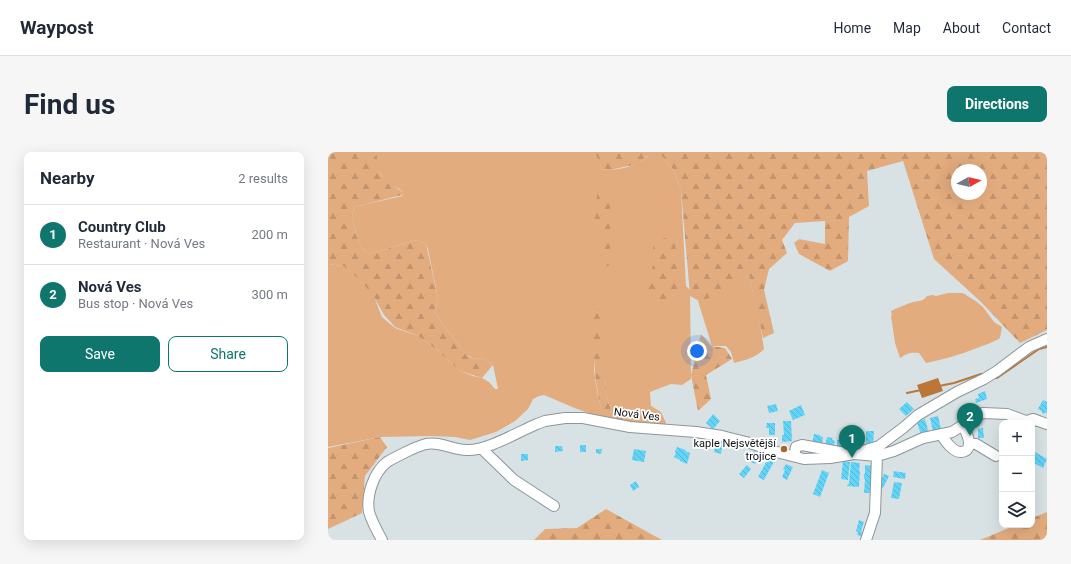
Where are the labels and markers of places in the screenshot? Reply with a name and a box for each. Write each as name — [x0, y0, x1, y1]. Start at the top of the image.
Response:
pin: 2 — [957, 403, 983, 436]
pin: 1 — [839, 425, 865, 458]
place label: kaple Nejsvětější trojice — [693, 437, 777, 463]
marker: kaple Nejsvětější trojice — [779, 444, 789, 454]

